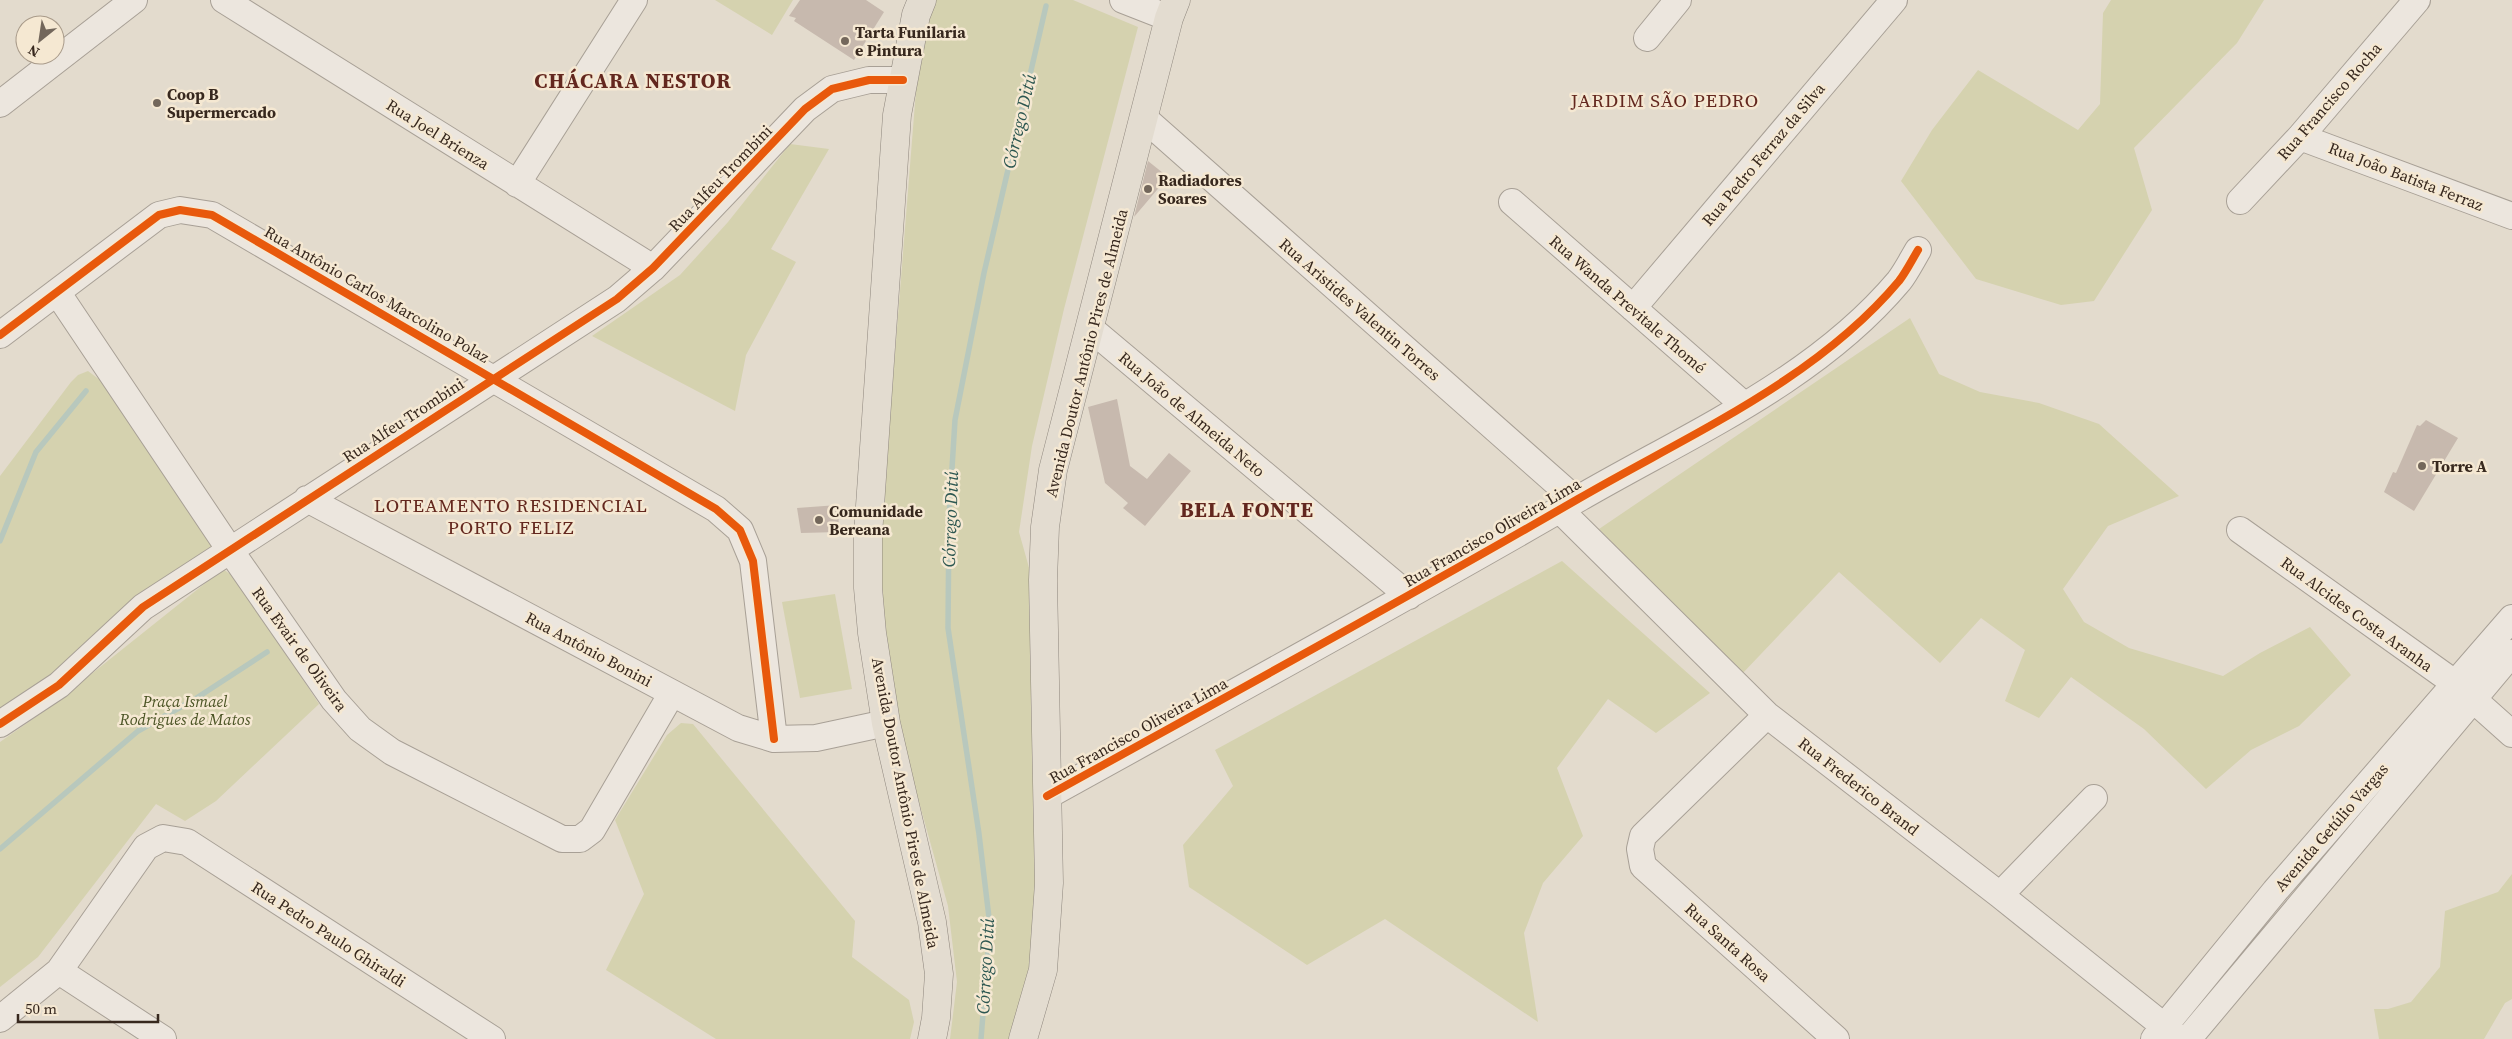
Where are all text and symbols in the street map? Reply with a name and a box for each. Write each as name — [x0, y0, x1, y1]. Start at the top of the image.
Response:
north arrow — [15, 15, 65, 65]
place label: Tarta Funilaria e Pintura — [855, 21, 966, 61]
marker: Tarta Funilaria e Pintura — [839, 35, 851, 47]
street label: Rua Francisco Rocha — [2272, 37, 2387, 164]
text: N — [24, 40, 43, 62]
district label: CHÁCARA NESTOR — [534, 66, 732, 95]
water label: Córrego Ditú — [996, 70, 1042, 171]
street label: Rua Pedro Ferraz da Silva — [1697, 77, 1830, 230]
place label: Coop B Supermercado — [167, 83, 276, 123]
district label: JARDIM SÃO PEDRO — [1570, 87, 1759, 113]
street label: Rua Joel Brienza — [382, 94, 494, 175]
marker: Coop B Supermercado — [151, 97, 163, 109]
street label: Rua Alfeu Trombini — [663, 120, 777, 236]
street label: Rua João Batista Ferraz — [2325, 136, 2487, 216]
place label: Radiadores Soares — [1158, 169, 1242, 209]
marker: Radiadores Soares — [1142, 183, 1154, 195]
street label: Avenida Doutor Antônio Pires de Almeida — [1039, 206, 1133, 499]
street label: Rua Antônio Carlos Marcolino Polaz — [260, 220, 494, 368]
street label: Rua Wanda Previtale Thomé — [1545, 230, 1711, 378]
street label: Rua Aristides Valentin Torres — [1275, 233, 1445, 385]
street label: Rua João de Almeida Neto — [1114, 346, 1270, 482]
street label: Rua Alfeu Trombini — [338, 372, 468, 468]
place label: Torre A — [2432, 455, 2487, 477]
marker: Torre A — [2416, 460, 2428, 472]
water label: Córrego Ditú — [936, 470, 964, 568]
street label: Rua Francisco Oliveira Lima — [1399, 472, 1585, 592]
district label: LOTEAMENTO RESIDENCIAL PORTO FELIZ — [374, 492, 648, 540]
district label: BELA FONTE — [1180, 495, 1314, 524]
place label: Comunidade Bereana — [829, 500, 923, 540]
marker: Comunidade Bereana — [813, 514, 825, 526]
street label: Rua Alcides Costa Aranha — [2277, 551, 2438, 677]
street label: Rua Evair de Oliveira — [247, 582, 353, 716]
street label: Rua Antônio Bonini — [522, 606, 656, 692]
street label: Avenida Doutor Antônio Pires de Almeida — [867, 655, 945, 951]
street label: Rua Francisco Oliveira Lima — [1045, 671, 1232, 788]
park label: Praça Ismael Rodrigues de Matos — [119, 690, 251, 730]
street label: Rua Frederico Brand — [1794, 732, 1924, 840]
street label: Avenida Getúlio Vargas — [2269, 758, 2393, 896]
street label: Rua Pedro Paulo Ghiraldi — [248, 876, 411, 992]
street label: Rua Santa Rosa — [1680, 898, 1776, 987]
water label: Córrego Ditú — [970, 916, 1000, 1015]
scale bar — [18, 992, 158, 1024]
text: 50 m — [25, 998, 57, 1019]

